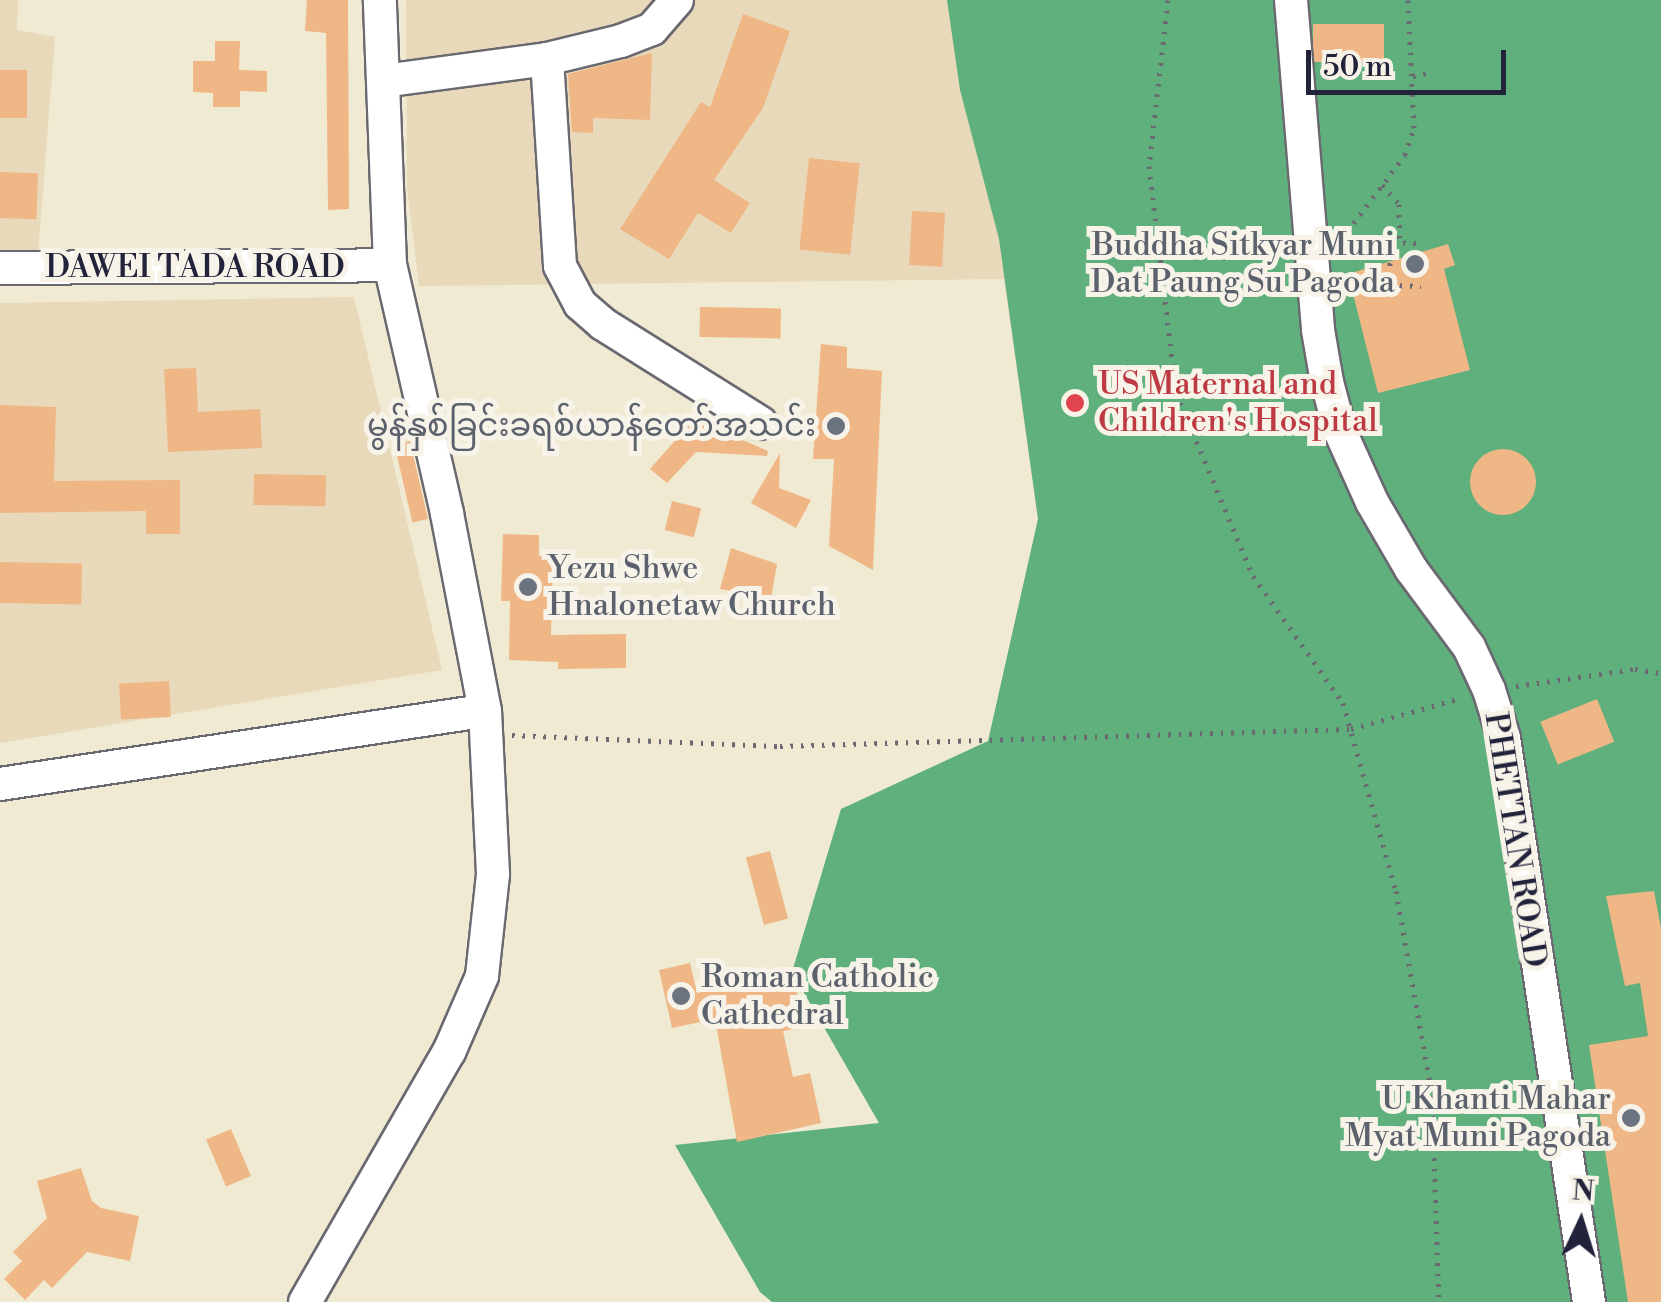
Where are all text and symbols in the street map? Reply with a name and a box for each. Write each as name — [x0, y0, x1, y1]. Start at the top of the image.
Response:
scale bar — [1311, 30, 1511, 92]
text: 50 m — [1323, 48, 1392, 86]
place label: Buddha Sitkyar Muni Dat Paung Su Pagoda — [1091, 227, 1395, 302]
street label: DAWEI TADA ROAD — [45, 248, 345, 286]
marker: Buddha Sitkyar Muni Dat Paung Su Pagoda — [1404, 253, 1426, 275]
place label: US Maternal and Children's Hospital — [1098, 366, 1378, 441]
marker: US Maternal and Children's Hospital — [1062, 390, 1088, 416]
place label: မွန်နှစ်ခြင်းခရစ်ယာန်တော်အသင်း — [367, 407, 816, 445]
marker: မွန်နှစ်ခြင်းခရစ်ယာန်တော်အသင်း — [825, 415, 847, 437]
place label: Yezu Shwe Hnalonetaw Church — [548, 550, 836, 625]
marker: Yezu Shwe Hnalonetaw Church — [517, 576, 539, 598]
street label: PHETTAN ROAD — [1476, 710, 1554, 970]
place label: Roman Catholic Cathedral — [701, 959, 934, 1034]
marker: Roman Catholic Cathedral — [670, 985, 692, 1007]
place label: U Khanti Mahar Myat Muni Pagoda — [1345, 1081, 1611, 1156]
marker: U Khanti Mahar Myat Muni Pagoda — [1620, 1107, 1642, 1129]
north arrow — [1531, 1172, 1631, 1272]
text: N — [1571, 1173, 1595, 1210]

